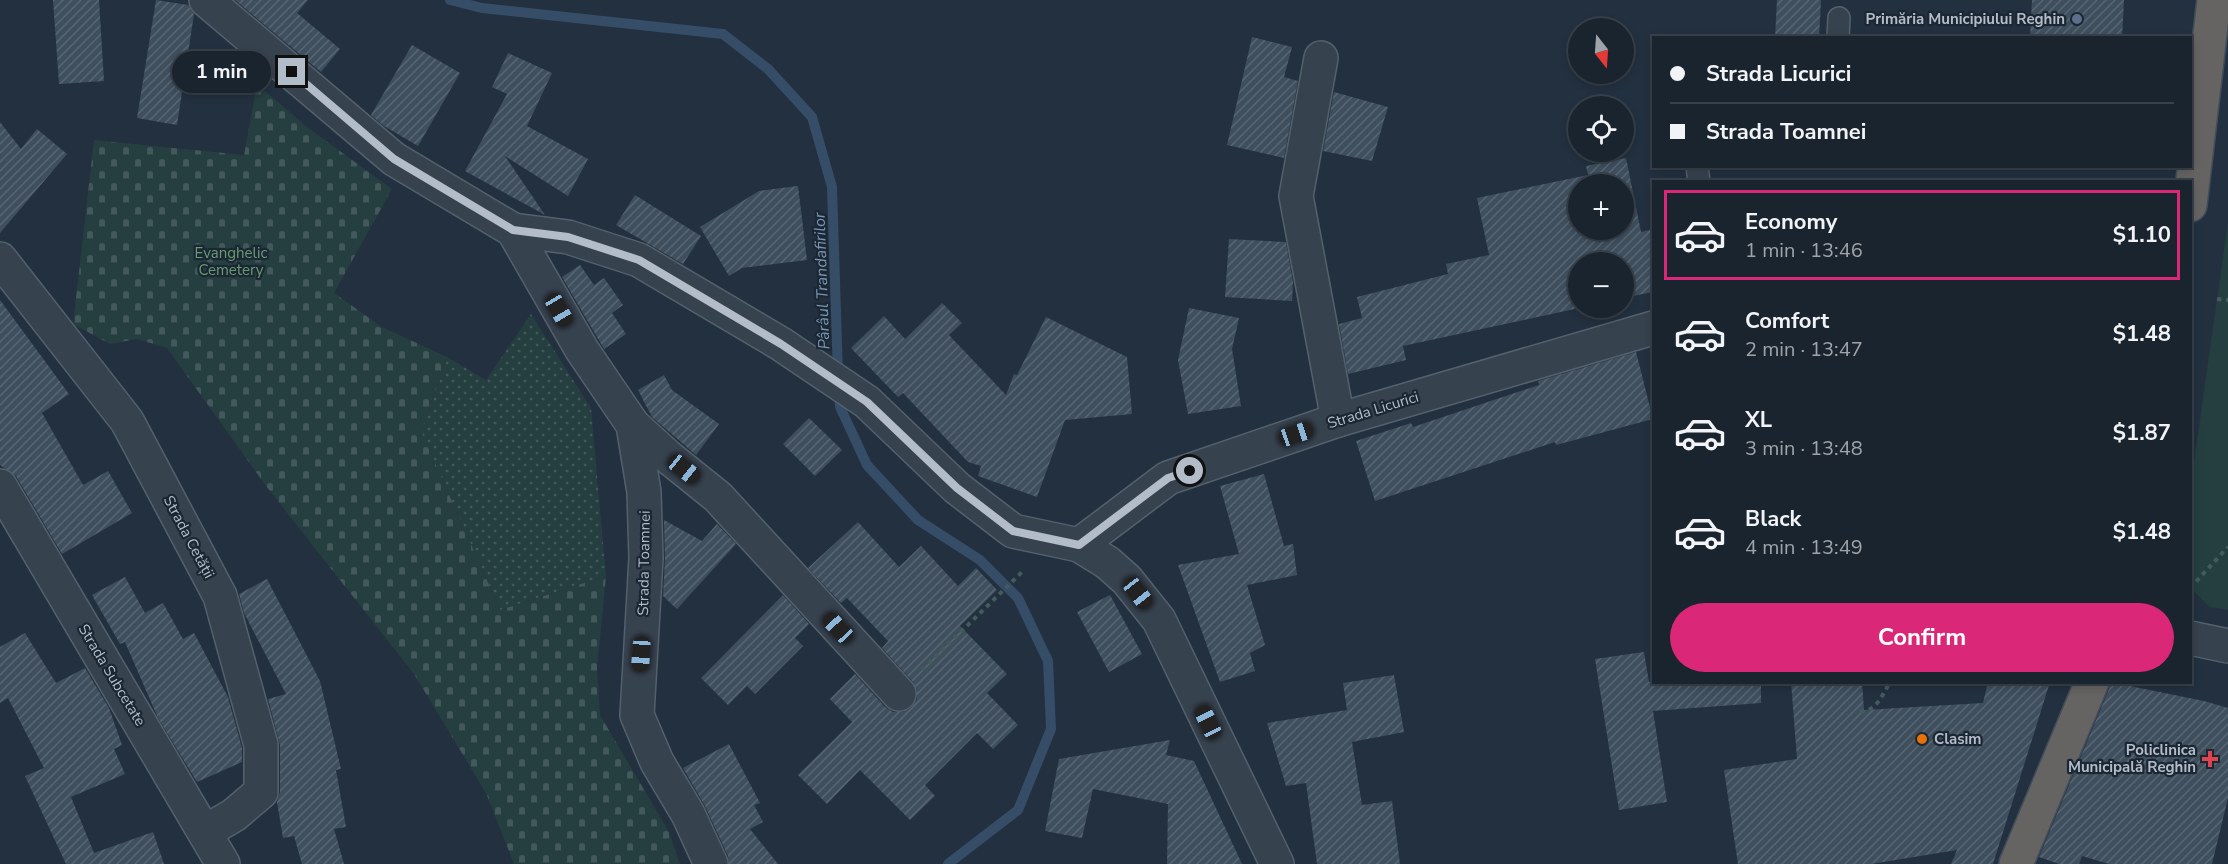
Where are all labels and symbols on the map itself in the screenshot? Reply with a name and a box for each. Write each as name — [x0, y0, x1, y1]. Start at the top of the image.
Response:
place label: Primăria Municipiului Reghin — [1866, 9, 2065, 29]
marker: Primăria Municipiului Reghin — [2070, 12, 2084, 26]
north arrow — [1568, 18, 1634, 84]
callout: 1 min — [172, 51, 271, 93]
route end — [278, 58, 305, 85]
water label: Pârâul Trandafirilor — [809, 211, 835, 350]
park label: Evanghelic Cemetery — [195, 243, 267, 280]
car — [542, 290, 576, 330]
street label: Strada Licurici — [1325, 387, 1421, 433]
car — [1276, 420, 1316, 448]
car — [664, 451, 704, 487]
route start — [1176, 457, 1203, 484]
street label: Strada Cetății — [159, 492, 219, 582]
street label: Strada Toamnei — [633, 510, 655, 616]
car — [1120, 573, 1156, 613]
car — [819, 609, 857, 647]
street label: Strada Subcetate — [74, 620, 150, 730]
car — [631, 635, 651, 673]
car — [1192, 702, 1224, 742]
place label: Clasim — [1934, 729, 1981, 749]
marker: Clasim — [1915, 732, 1929, 746]
place label: Policlinica Municipală Reghin — [2068, 740, 2196, 777]
marker: Policlinica Municipală Reghin — [2201, 750, 2219, 768]

